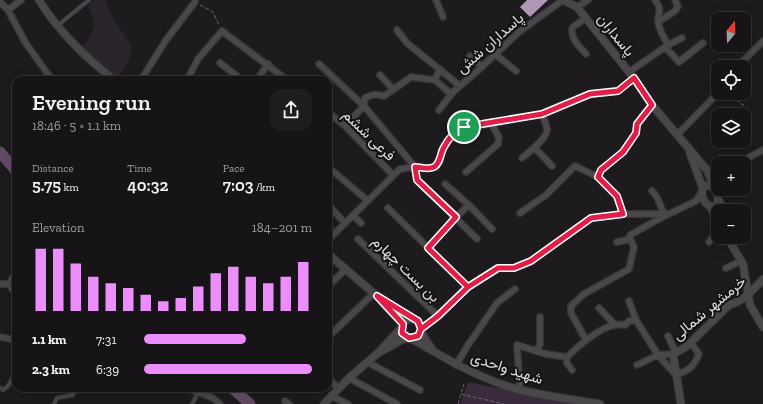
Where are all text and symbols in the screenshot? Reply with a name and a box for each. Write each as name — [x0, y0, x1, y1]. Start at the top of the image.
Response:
street label: پاسداران شش — [453, 9, 528, 78]
street label: پاسداران — [593, 10, 639, 61]
north arrow — [711, 12, 751, 52]
map controls — [711, 12, 751, 244]
button: locate — [711, 60, 751, 100]
text: Evening run — [32, 89, 151, 116]
button: share — [270, 89, 312, 131]
street label: فرعی ششم — [338, 105, 399, 165]
button: layers — [711, 108, 751, 148]
pin — [447, 110, 481, 144]
icon: arrive — [453, 116, 475, 138]
text: 18:46 · 5 × 1.1 km — [32, 118, 121, 133]
button: + — [711, 156, 751, 196]
text: Distance — [32, 162, 74, 175]
text: Time — [127, 162, 152, 175]
text: Pace — [223, 162, 244, 175]
text: 5.75 — [32, 175, 61, 195]
text: 40:32 — [127, 175, 168, 195]
text: 7:03 — [223, 175, 254, 195]
text: km — [61, 181, 79, 194]
text: /km — [254, 181, 275, 194]
button: − — [711, 204, 751, 244]
text: Elevation — [32, 220, 84, 235]
text: 184–201 m — [252, 220, 312, 235]
street label: بن بست چهارم — [368, 232, 444, 307]
street label: خرمشهر شمالی — [669, 272, 750, 345]
text: 1.1 km — [32, 332, 66, 347]
text: 7:31 — [96, 332, 116, 347]
street label: شهید واحدی — [468, 348, 546, 389]
text: 2.3 km — [32, 362, 70, 377]
text: 6:39 — [96, 362, 119, 377]

